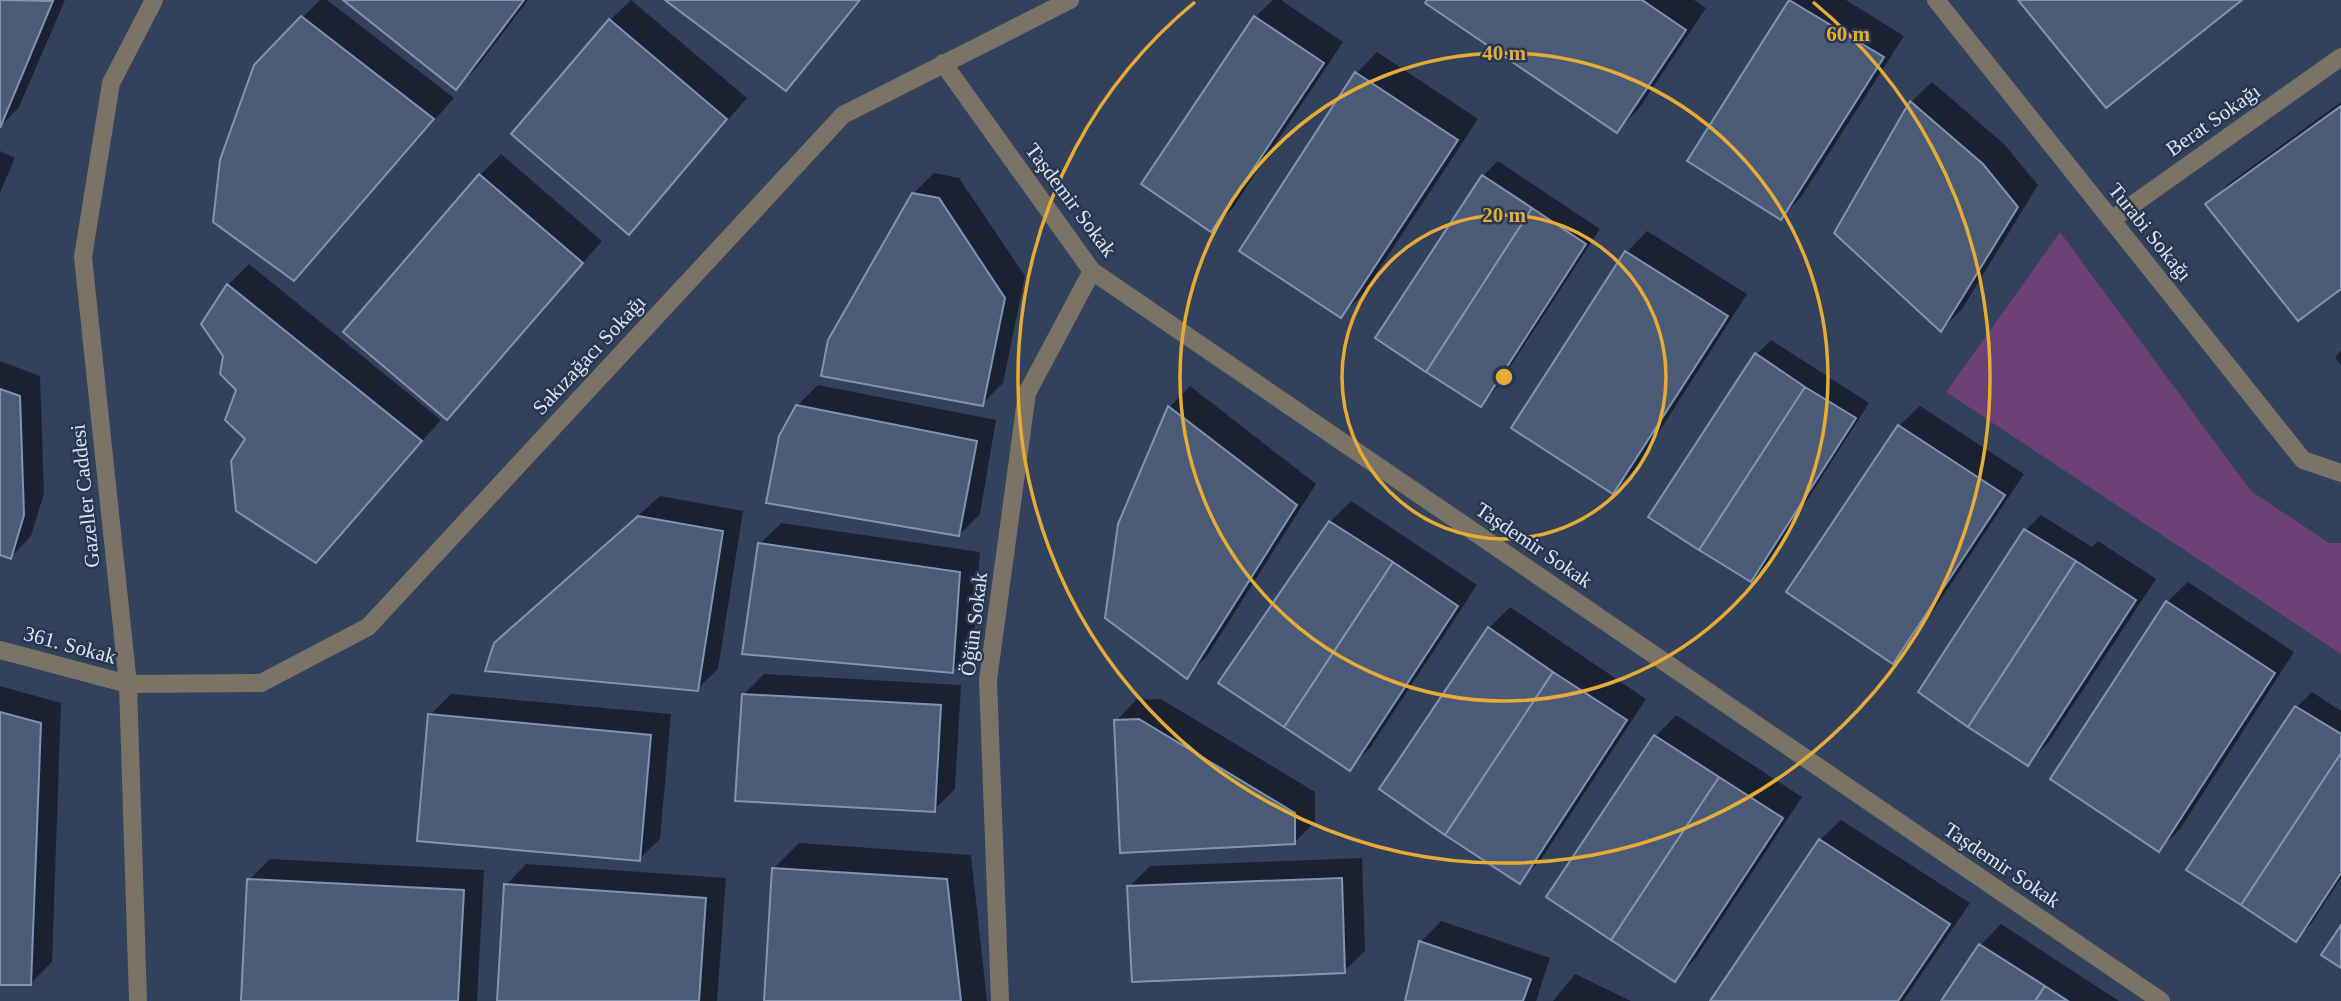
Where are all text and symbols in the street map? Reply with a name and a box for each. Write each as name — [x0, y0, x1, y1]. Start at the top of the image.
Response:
text: 60 m — [1826, 22, 1870, 46]
text: 40 m — [1482, 41, 1526, 65]
street label: Berat Sokağı — [2161, 79, 2265, 161]
street label: Taşdemir Sokak — [1021, 139, 1122, 262]
street label: Turabi Sokağı — [2103, 178, 2197, 286]
text: 20 m — [1482, 203, 1526, 227]
street label: Sakızağacı Sokağı — [528, 290, 651, 420]
centre of rings — [1492, 365, 1516, 389]
street label: Gazeller Caddesi — [66, 423, 104, 569]
street label: Taşdemir Sokak — [1471, 497, 1597, 593]
street label: Öğün Sokak — [956, 570, 992, 677]
street label: 361. Sokak — [21, 621, 119, 669]
street label: Taşdemir Sokak — [1939, 817, 2065, 913]

